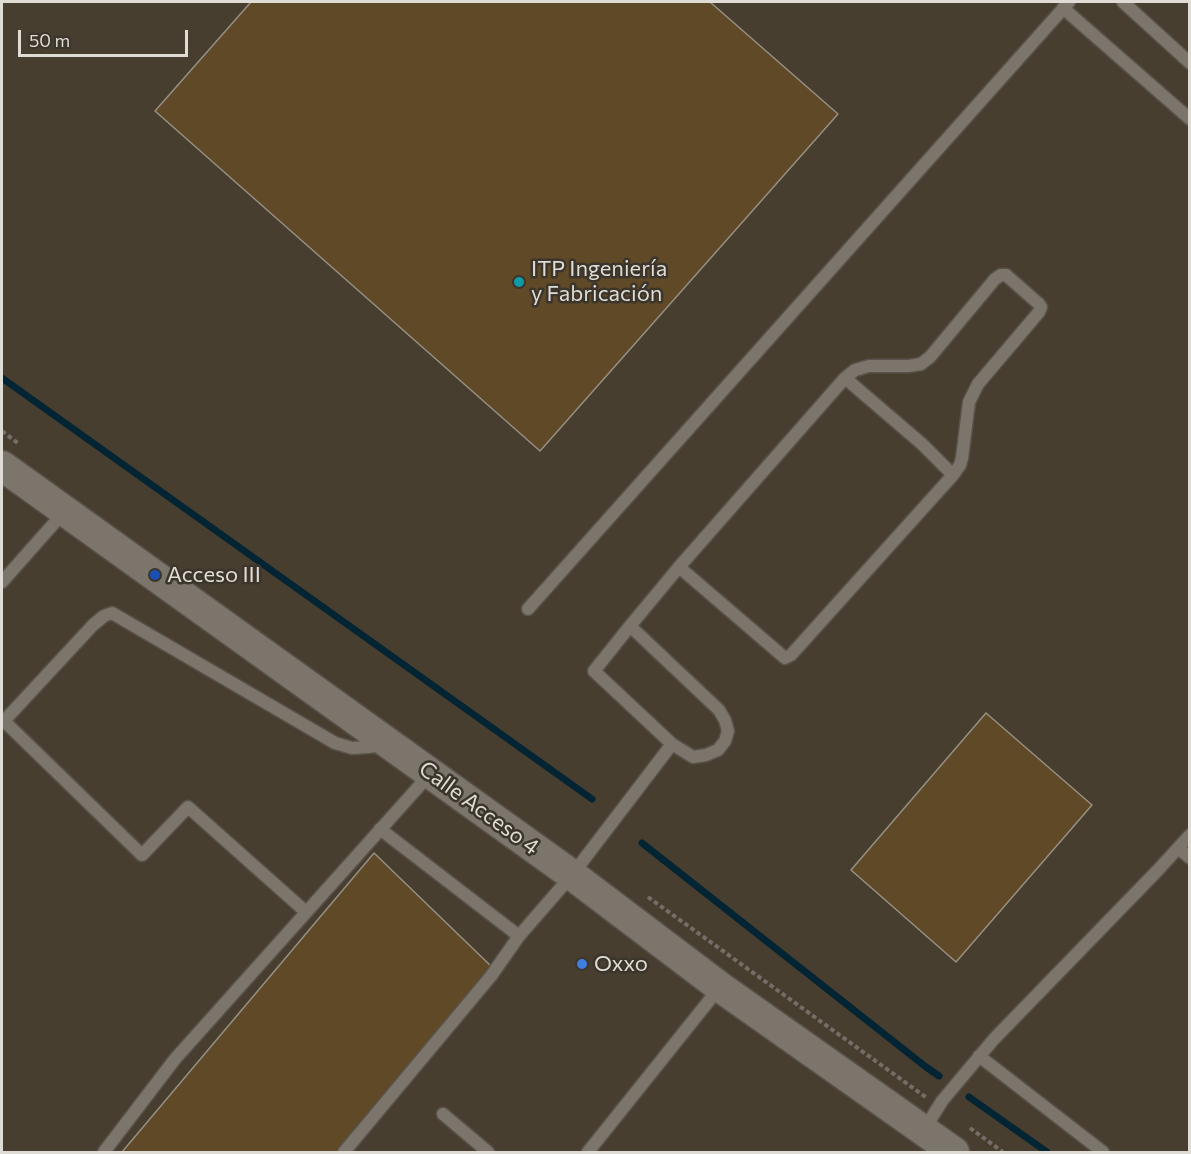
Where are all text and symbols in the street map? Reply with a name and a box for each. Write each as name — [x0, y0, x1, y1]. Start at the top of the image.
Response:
scale bar — [21, 18, 190, 56]
text: 50 m — [29, 29, 70, 51]
place label: ITP Ingeniería y Fabricación — [531, 256, 667, 308]
marker: ITP Ingeniería y Fabricación — [512, 275, 526, 289]
place label: Acceso III — [167, 562, 261, 588]
marker: Acceso III — [148, 568, 162, 582]
street label: Calle Acceso 4 — [414, 756, 544, 860]
place label: Oxxo — [594, 951, 648, 977]
marker: Oxxo — [575, 957, 589, 971]

